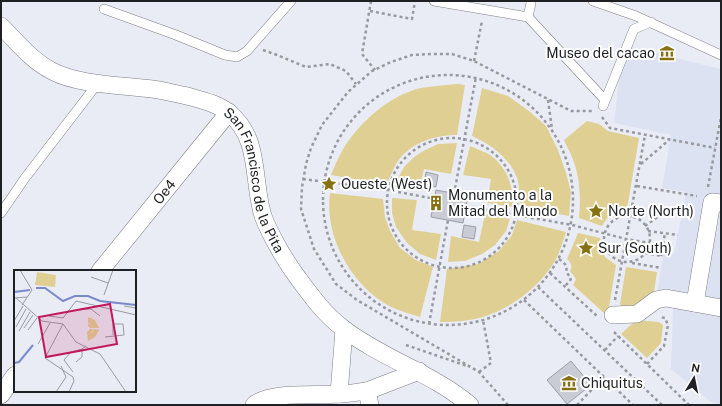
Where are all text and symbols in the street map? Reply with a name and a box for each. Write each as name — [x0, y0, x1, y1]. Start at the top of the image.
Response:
museum icon: Museo del cacao — [658, 44, 676, 62]
place label: Museo del cacao — [546, 45, 655, 61]
street label: San Francisco de la Pita — [221, 104, 287, 255]
place icon: Oueste (West) — [320, 175, 338, 193]
street label: Oe4 — [150, 176, 179, 207]
place label: Oueste (West) — [341, 176, 432, 192]
place label: Monumento a la Mitad del Mundo — [448, 187, 558, 219]
building icon: Monumento a la Mitad del Mundo — [427, 194, 445, 212]
place icon: Norte (North) — [587, 202, 605, 220]
place label: Norte (North) — [608, 203, 694, 219]
place icon: Sur (South) — [577, 239, 595, 257]
place label: Sur (South) — [598, 240, 672, 256]
inset map — [14, 270, 136, 392]
north arrow — [674, 358, 714, 398]
text: N — [690, 361, 701, 375]
museum icon: Chiquitus — [560, 374, 578, 392]
place label: Chiquitus — [581, 375, 643, 391]

